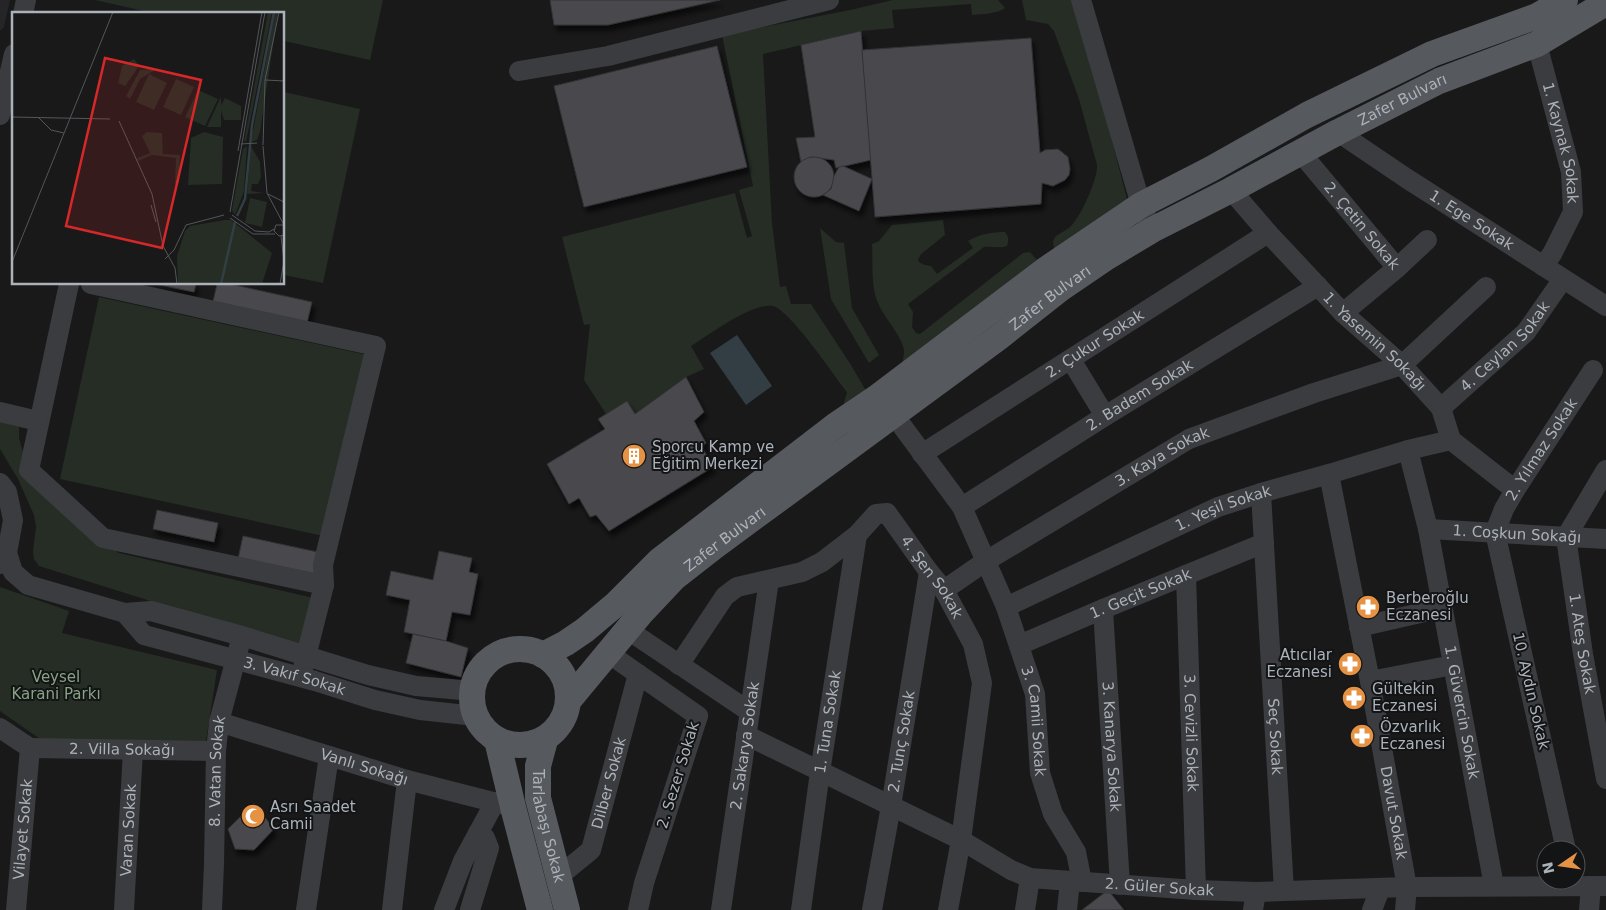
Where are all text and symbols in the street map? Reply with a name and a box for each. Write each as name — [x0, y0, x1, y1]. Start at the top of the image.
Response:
inset map — [12, 12, 285, 285]
street label: Zafer Bulvarı — [1355, 70, 1449, 129]
street label: 1. Kaynak Sokak — [1539, 80, 1582, 204]
street label: 2. Çetin Sokak — [1320, 179, 1404, 273]
street label: 1. Ege Sokak — [1426, 186, 1518, 254]
street label: Zafer Bulvarı — [1006, 262, 1094, 334]
street label: 1. Yasemin Sokağı — [1319, 288, 1430, 395]
street label: 4. Ceylan Sokak — [1456, 298, 1554, 396]
street label: 2. Çukur Sokak — [1042, 306, 1147, 382]
street label: 2. Badem Sokak — [1083, 355, 1197, 435]
street label: 2. Yılmaz Sokak — [1502, 395, 1581, 504]
street label: 3. Kaya Sokak — [1112, 423, 1212, 490]
place label: Sporcu Kamp ve Eğitim Merkezi — [652, 438, 774, 473]
building icon: Sporcu Kamp ve Eğitim Merkezi — [621, 443, 647, 469]
street label: 1. Yeşil Sokak — [1172, 482, 1273, 535]
street label: Zafer Bulvarı — [681, 503, 769, 576]
street label: 1. Coşkun Sokağı — [1452, 521, 1582, 547]
street label: 4. Şen Sokak — [897, 532, 967, 622]
street label: 1. Geçit Sokak — [1087, 565, 1194, 623]
place label: Berberoğlu Eczanesi — [1386, 589, 1469, 624]
street label: 1. Ateş Sokak — [1565, 592, 1599, 696]
pharmacy icon: Berberoğlu Eczanesi — [1355, 594, 1381, 620]
street label: 10. Aydın Sokak — [1509, 631, 1553, 752]
street label: 1. Güvercin Sokak — [1441, 644, 1483, 781]
place label: Atıcılar Eczanesi — [1266, 646, 1333, 681]
pharmacy icon: Atıcılar Eczanesi — [1337, 651, 1363, 677]
street label: 3. Vakıf Sokak — [241, 653, 348, 699]
street label: 3. Camii Sokak — [1017, 663, 1049, 777]
park label: Veysel Karani Parkı — [11, 668, 101, 703]
street label: 1. Tuna Sokak — [811, 669, 845, 775]
street label: 3. Cevizli Sokak — [1180, 674, 1202, 792]
street label: 2. Sakarya Sokak — [727, 680, 763, 811]
place label: Gültekin Eczanesi — [1372, 680, 1438, 715]
street label: 3. Kanarya Sokak — [1098, 681, 1125, 813]
pharmacy icon: Gültekin Eczanesi — [1341, 685, 1367, 711]
street label: 2. Tunç Sokak — [884, 689, 919, 794]
street label: Seç Sokak — [1264, 698, 1286, 776]
street label: 8. Vatan Sokak — [206, 713, 230, 827]
place label: Özvarlık Eczanesi — [1380, 717, 1446, 753]
street label: 2. Sezer Sokak — [653, 719, 703, 831]
pharmacy icon: Özvarlık Eczanesi — [1349, 723, 1375, 749]
street label: Dilber Sokak — [588, 735, 630, 831]
street label: 2. Villa Sokağı — [69, 740, 175, 759]
street label: Vanlı Sokağı — [318, 745, 410, 789]
street label: Davut Sokak — [1376, 765, 1411, 861]
street label: Tarlabaşı Sokak — [529, 768, 569, 885]
street label: Vilayet Sokak — [10, 778, 36, 881]
street label: Varan Sokak — [117, 783, 140, 877]
place label: Asrı Saadet Camii — [270, 798, 356, 833]
mosque icon: Asrı Saadet Camii — [240, 803, 266, 829]
north arrow — [1536, 840, 1586, 890]
text: N — [1539, 860, 1557, 875]
street label: 2. Güler Sokak — [1104, 874, 1215, 900]

